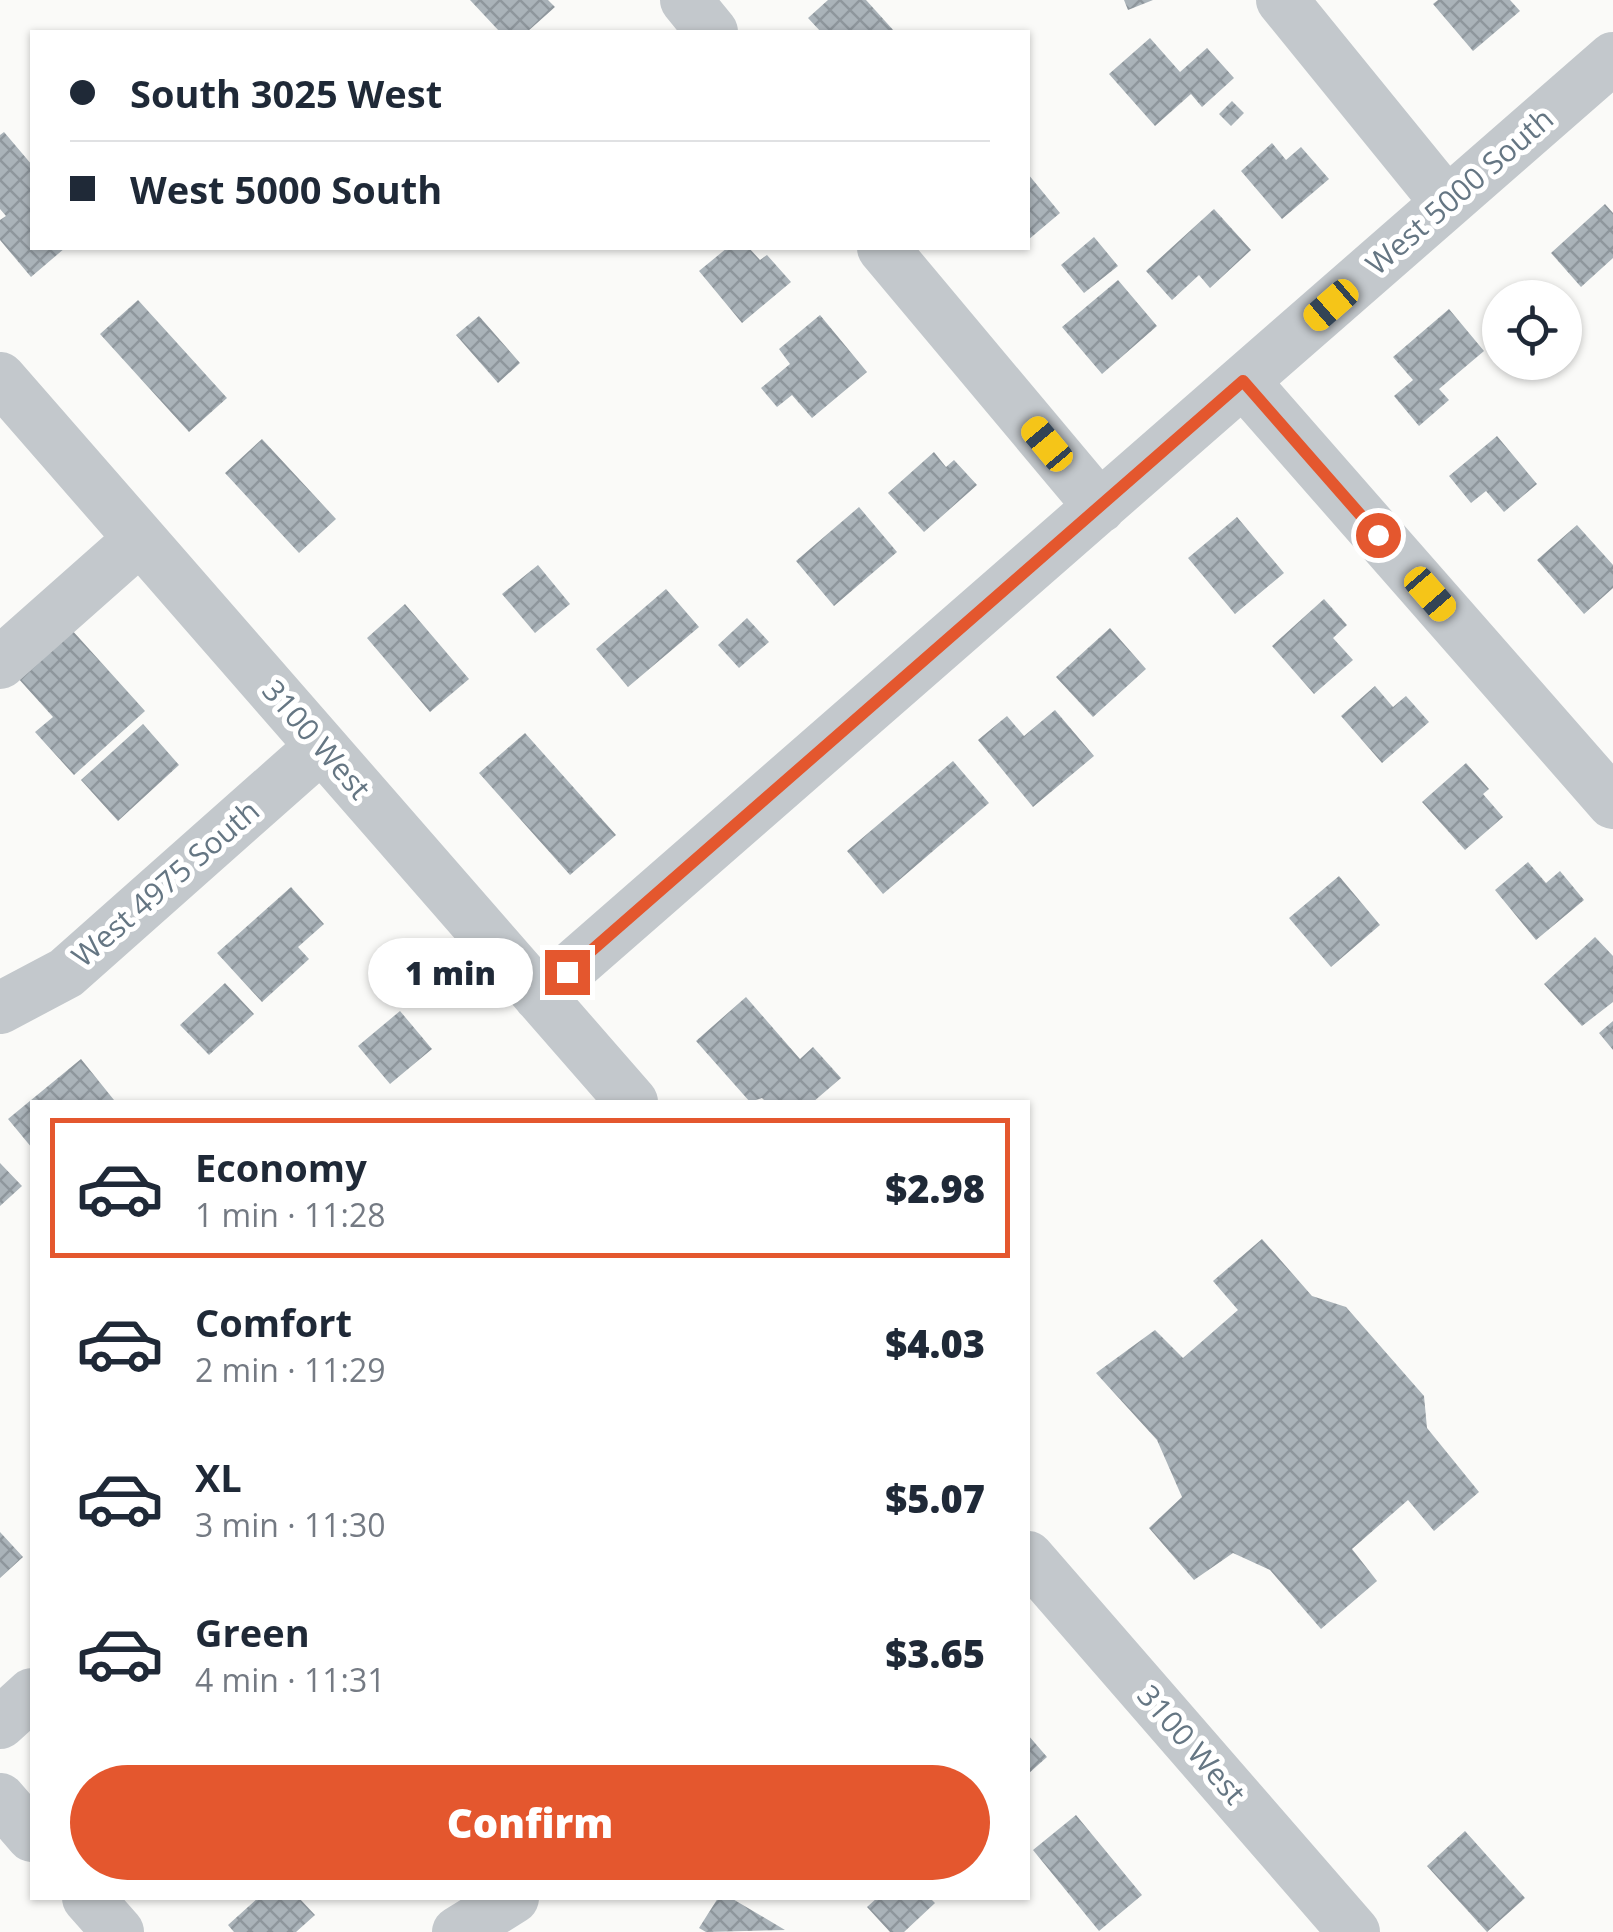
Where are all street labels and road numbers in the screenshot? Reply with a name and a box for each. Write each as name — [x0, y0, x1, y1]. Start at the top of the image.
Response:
street label: West 5000 South — [1357, 98, 1561, 284]
street label: 3100 West — [254, 670, 380, 808]
street label: West 4975 South — [63, 790, 267, 976]
street label: 3100 West — [1129, 1675, 1255, 1813]

